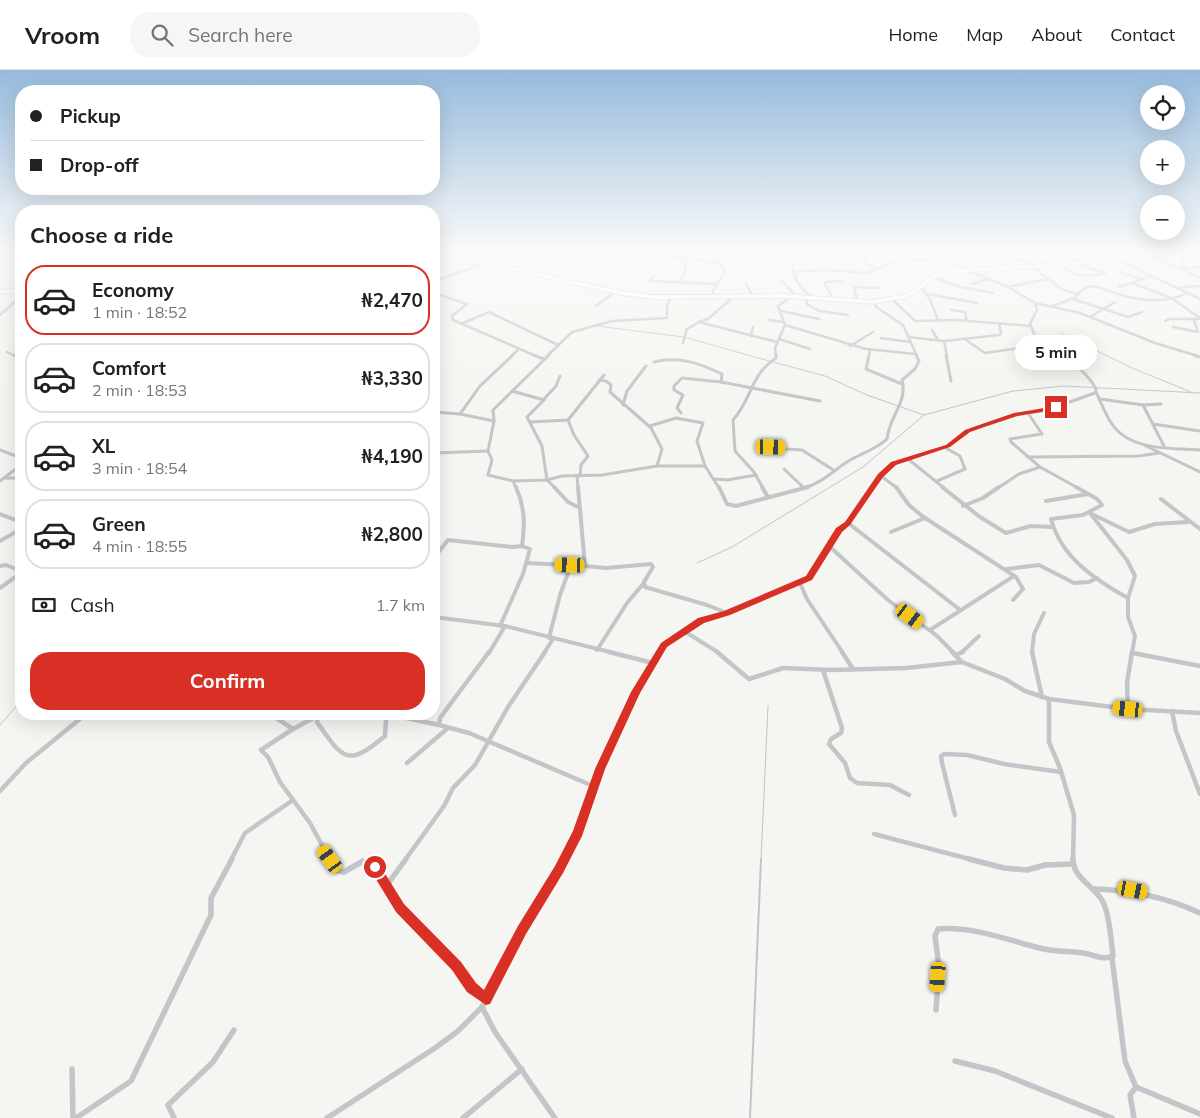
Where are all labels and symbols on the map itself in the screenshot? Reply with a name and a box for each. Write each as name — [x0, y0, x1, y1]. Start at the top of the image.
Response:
callout: 5 min — [1015, 334, 1097, 370]
route end — [1045, 396, 1067, 418]
car — [755, 439, 786, 455]
car — [554, 557, 585, 573]
car — [893, 601, 926, 631]
car — [1112, 700, 1143, 718]
car — [315, 842, 344, 876]
route start — [364, 856, 386, 878]
car — [1116, 880, 1149, 900]
car — [929, 962, 946, 992]

